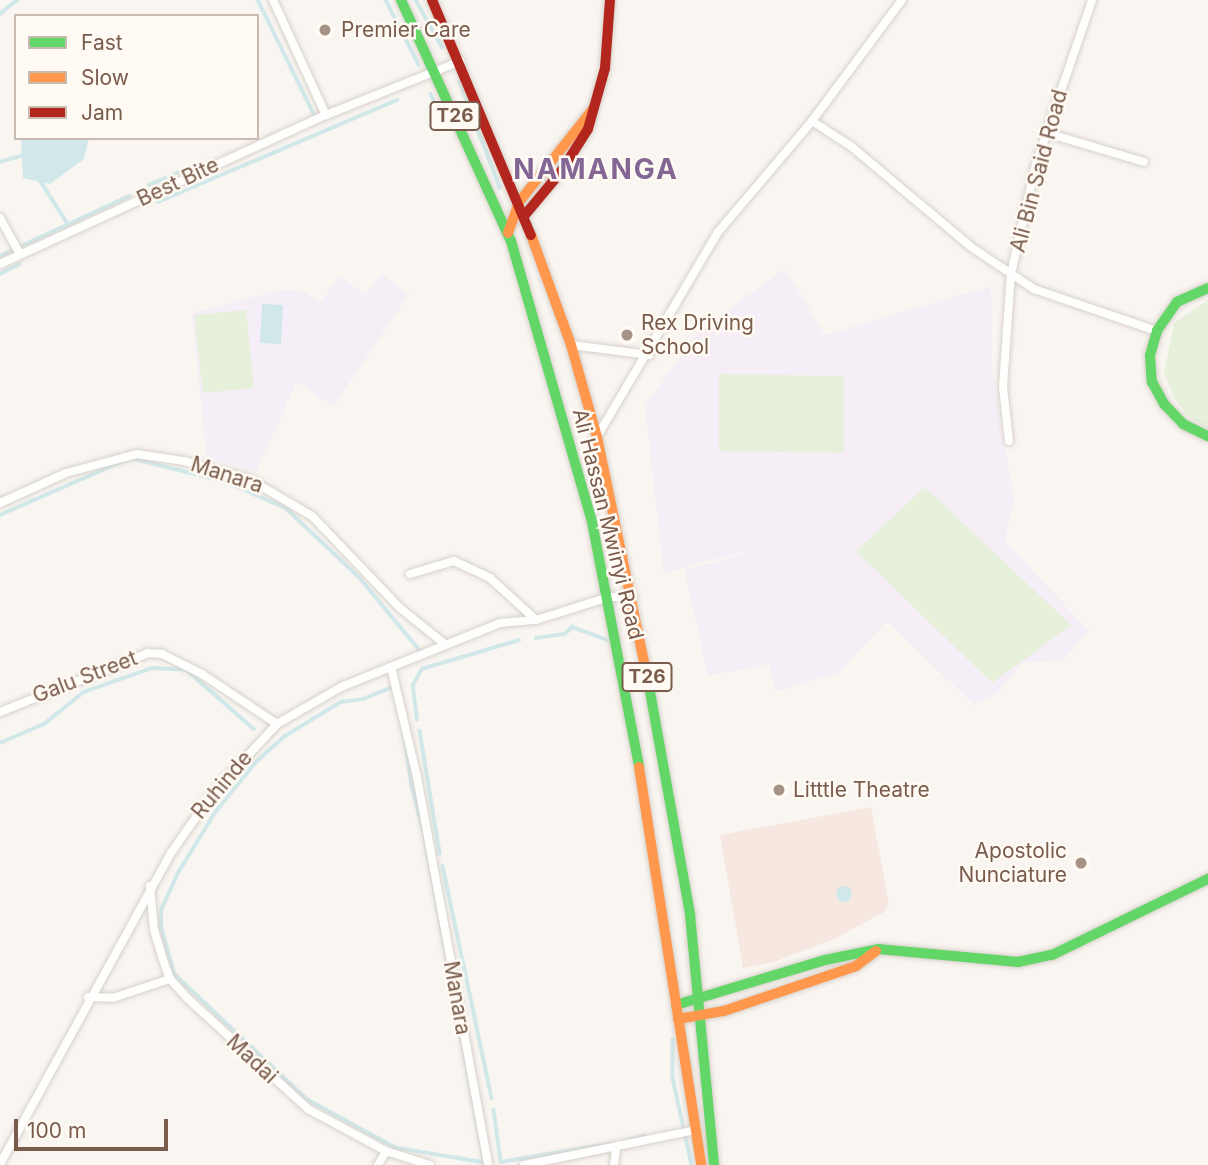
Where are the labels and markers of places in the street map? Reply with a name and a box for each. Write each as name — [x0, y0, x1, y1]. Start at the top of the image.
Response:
place label: Premier Care — [341, 17, 471, 43]
marker: Premier Care — [315, 20, 335, 40]
place label: Rex Driving School — [641, 310, 754, 360]
marker: Rex Driving School — [619, 327, 635, 343]
place label: Litttle Theatre — [793, 777, 930, 803]
marker: Litttle Theatre — [771, 782, 787, 798]
place label: Apostolic Nunciature — [958, 838, 1067, 888]
marker: Apostolic Nunciature — [1073, 855, 1089, 871]

